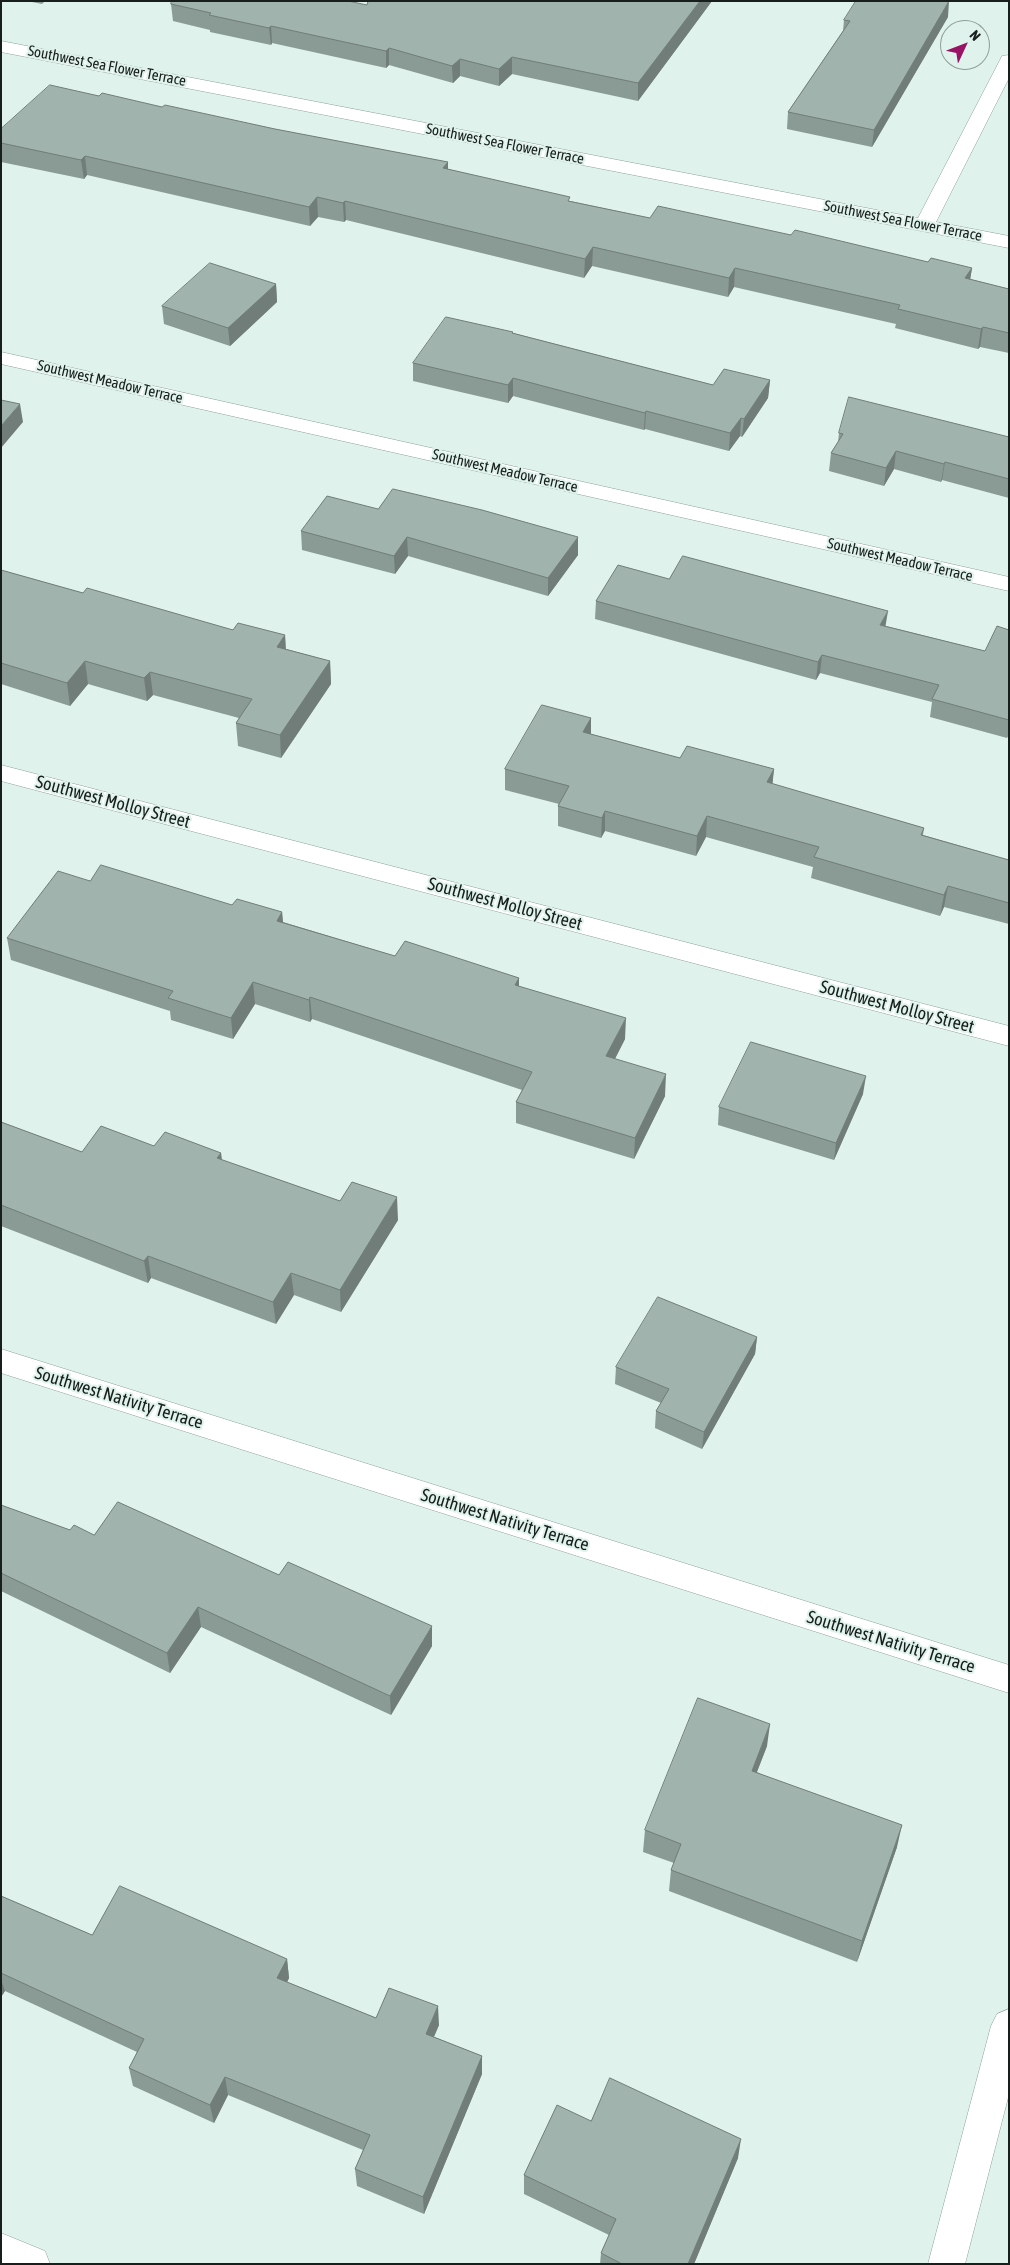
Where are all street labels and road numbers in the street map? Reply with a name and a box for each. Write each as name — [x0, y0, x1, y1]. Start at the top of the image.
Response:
street label: Southwest Sea Flower Terrace — [26, 42, 188, 90]
street label: Southwest Sea Flower Terrace — [424, 120, 586, 168]
street label: Southwest Sea Flower Terrace — [822, 197, 984, 245]
street label: Southwest Meadow Terrace — [36, 357, 184, 407]
street label: Southwest Meadow Terrace — [431, 446, 579, 496]
street label: Southwest Meadow Terrace — [826, 535, 974, 585]
street label: Southwest Molloy Street — [33, 771, 193, 833]
street label: Southwest Molloy Street — [425, 873, 585, 935]
street label: Southwest Molloy Street — [817, 976, 977, 1038]
street label: Southwest Nativity Terrace — [32, 1362, 206, 1434]
street label: Southwest Nativity Terrace — [418, 1484, 592, 1556]
street label: Southwest Nativity Terrace — [804, 1606, 978, 1678]

